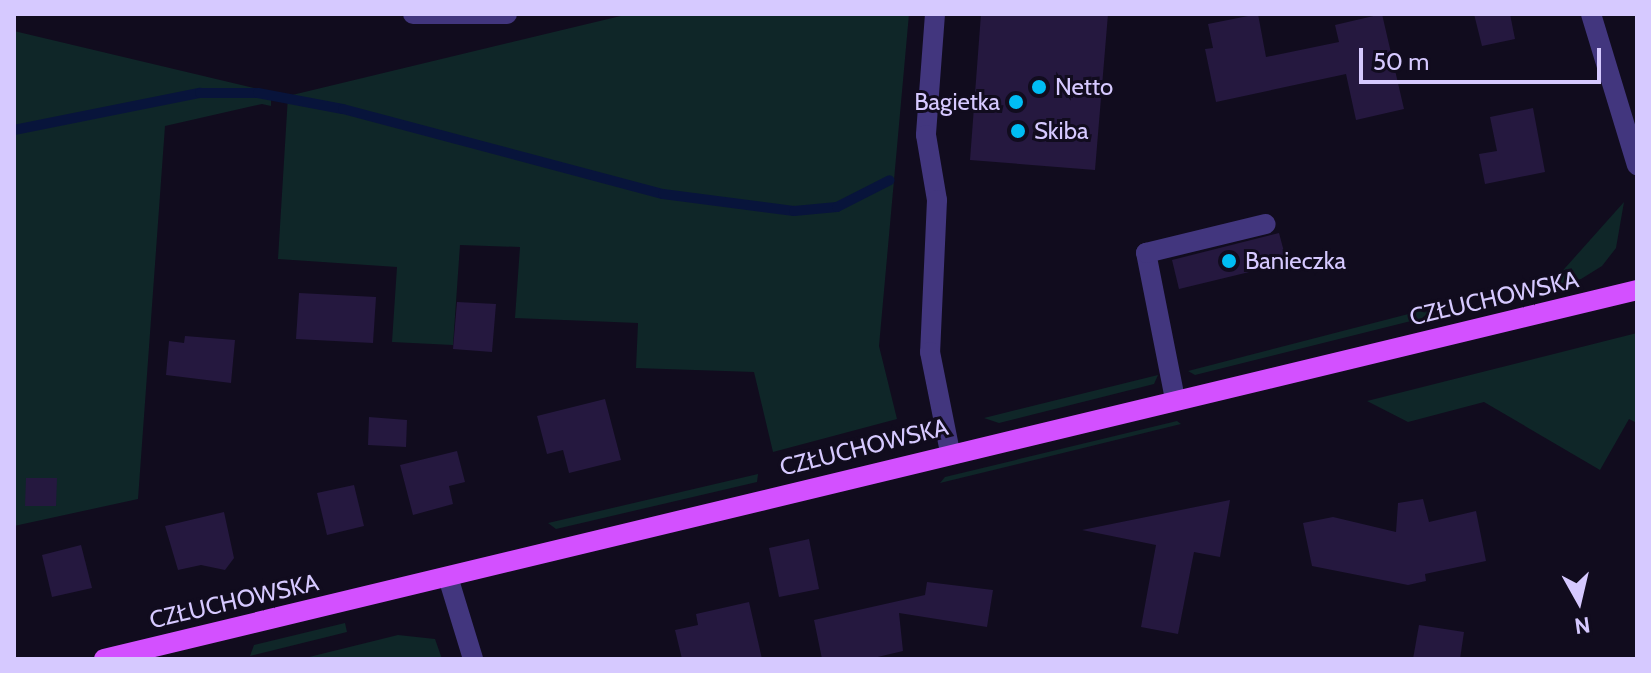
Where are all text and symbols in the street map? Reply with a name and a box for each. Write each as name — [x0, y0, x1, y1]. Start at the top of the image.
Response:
scale bar — [1363, 32, 1605, 82]
text: 50 m — [1373, 47, 1429, 76]
place label: Netto — [1055, 73, 1113, 101]
marker: Netto — [1030, 78, 1048, 96]
place label: Bagietka — [914, 88, 1000, 116]
marker: Bagietka — [1007, 93, 1025, 111]
place label: Skiba — [1034, 117, 1089, 145]
marker: Skiba — [1009, 122, 1027, 140]
place label: Banieczka — [1245, 247, 1346, 275]
marker: Banieczka — [1220, 252, 1238, 270]
street label: CZŁUCHOWSKA — [1407, 265, 1581, 331]
street label: CZŁUCHOWSKA — [777, 412, 951, 482]
north arrow — [1539, 561, 1619, 641]
street label: CZŁUCHOWSKA — [147, 568, 321, 634]
text: N — [1573, 611, 1592, 640]

